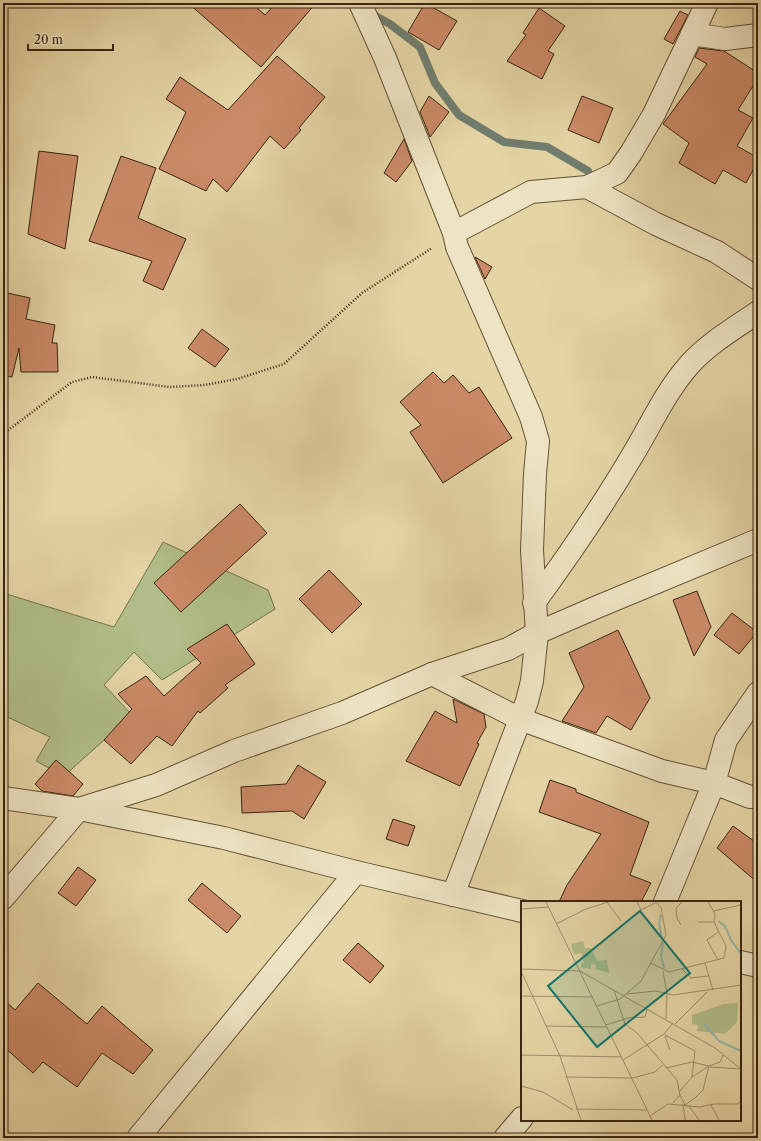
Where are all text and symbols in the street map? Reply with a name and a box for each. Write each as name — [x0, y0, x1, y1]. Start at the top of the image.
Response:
scale bar — [28, 26, 113, 52]
text: 20 m — [34, 32, 63, 47]
inset map — [521, 901, 741, 1121]

